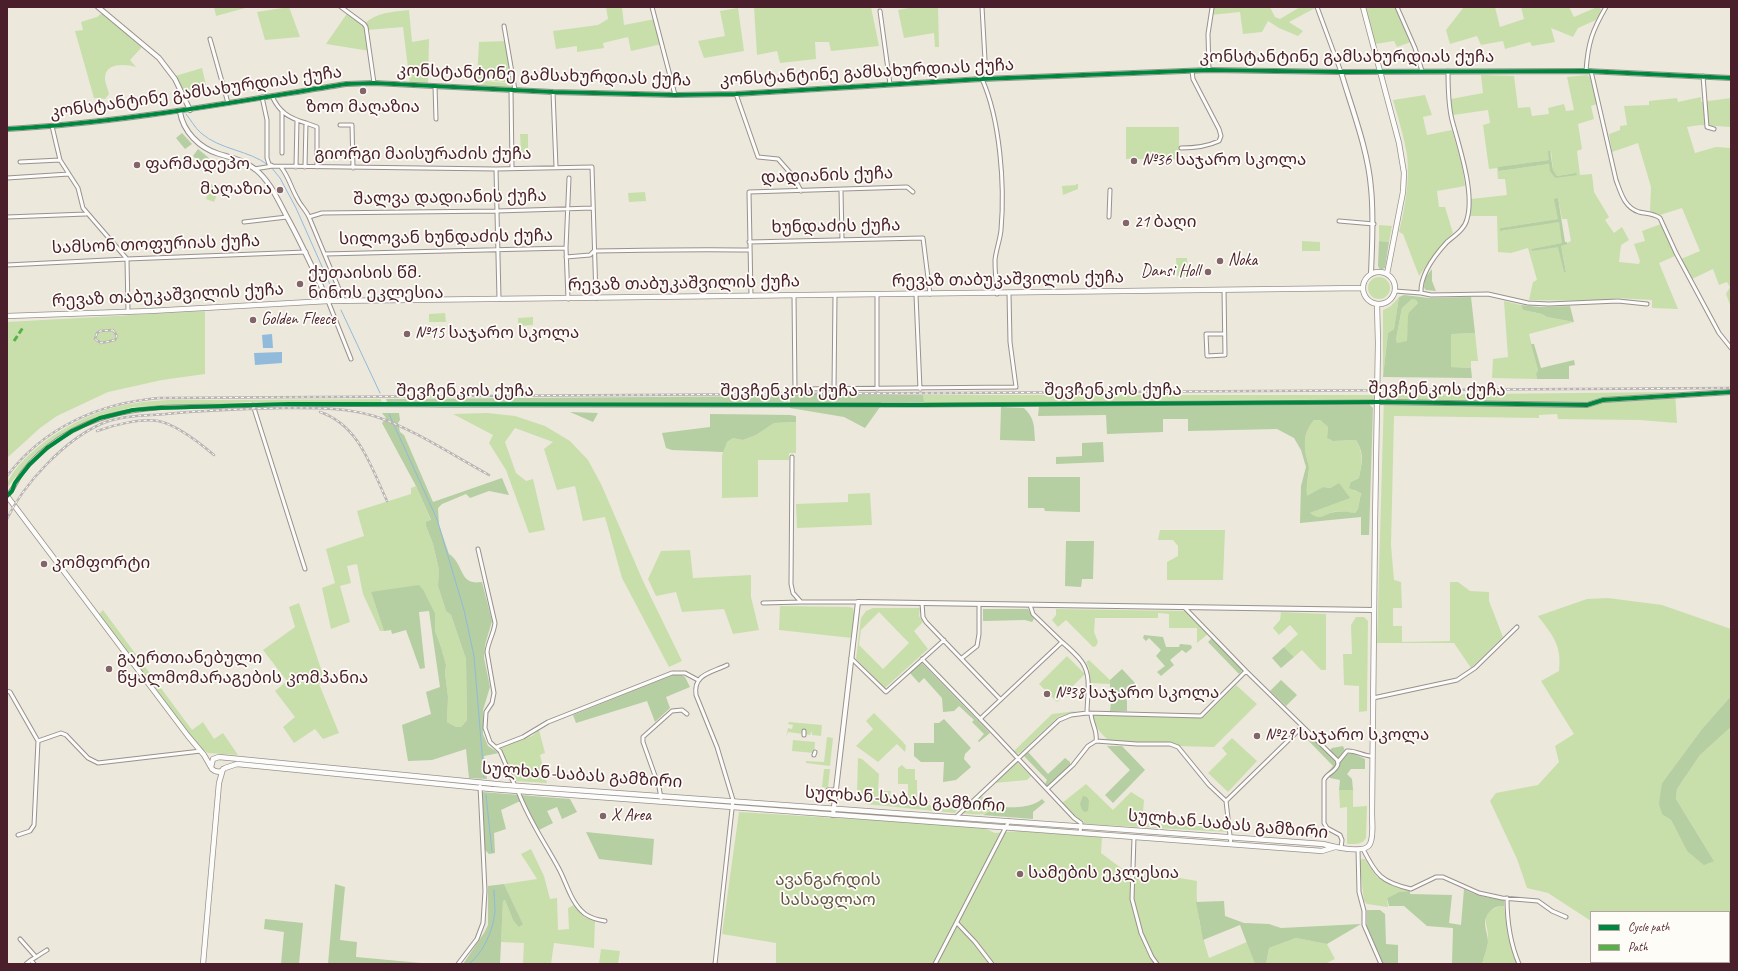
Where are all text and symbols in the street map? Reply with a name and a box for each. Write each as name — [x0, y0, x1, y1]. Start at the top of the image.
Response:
street label: კონსტანტინე გამსახურდიას ქუჩა — [1200, 48, 1494, 68]
street label: კონსტანტინე გამსახურდიას ქუჩა — [719, 55, 1015, 91]
street label: კონსტანტინე გამსახურდიას ქუჩა — [396, 61, 692, 91]
street label: კონსტანტინე გამსახურდიას ქუჩა — [49, 62, 343, 124]
marker: ზოო მაღაზია — [358, 86, 368, 96]
place label: ზოო მაღაზია — [306, 98, 420, 118]
street label: გიორგი მაისურაძის ქუჩა — [314, 145, 532, 165]
place label: №36 საჯარო სკოლა — [1142, 151, 1306, 171]
place label: ფარმადეპო — [145, 155, 250, 175]
marker: №36 საჯარო სკოლა — [1129, 156, 1139, 166]
marker: ფარმადეპო — [132, 160, 142, 170]
street label: დადიანის ქუჩა — [760, 163, 894, 189]
place label: მაღაზია — [200, 180, 272, 200]
marker: მაღაზია — [275, 185, 285, 195]
street label: შალვა დადიანის ქუჩა — [353, 186, 547, 210]
place label: 21 ბაღი — [1134, 213, 1196, 233]
street label: ხუნდაძის ქუჩა — [771, 216, 901, 238]
marker: 21 ბაღი — [1121, 218, 1131, 228]
street label: სილოვან ხუნდაძის ქუჩა — [339, 226, 553, 250]
street label: სამსონ თოფურიას ქუჩა — [51, 231, 261, 259]
place label: Noka — [1228, 251, 1257, 271]
marker: Noka — [1215, 256, 1225, 266]
place label: Dansi Holl — [1141, 262, 1200, 282]
place label: ქუთაისის წმ. ნინოს ეკლესია — [308, 264, 444, 304]
marker: Dansi Holl — [1203, 267, 1213, 277]
street label: რევაზ თაბუკაშვილის ქუჩა — [892, 268, 1124, 292]
street label: რევაზ თაბუკაშვილის ქუჩა — [568, 272, 800, 296]
marker: ქუთაისის წმ. ნინოს ეკლესია — [295, 279, 305, 289]
street label: რევაზ თაბუკაშვილის ქუჩა — [52, 280, 284, 312]
place label: Golden Fleece — [261, 310, 336, 330]
marker: Golden Fleece — [248, 315, 258, 325]
place label: №15 საჯარო სკოლა — [415, 324, 579, 344]
marker: №15 საჯარო სკოლა — [402, 329, 412, 339]
street label: შევჩენკოს ქუჩა — [1368, 379, 1506, 401]
street label: შევჩენკოს ქუჩა — [1044, 381, 1182, 401]
street label: შევჩენკოს ქუჩა — [396, 382, 534, 402]
street label: შევჩენკოს ქუჩა — [720, 382, 858, 402]
place label: კომფორტი — [52, 554, 150, 574]
marker: კომფორტი — [39, 559, 49, 569]
place label: გაერთიანებული წყალმომარაგების კომპანია — [117, 649, 368, 689]
marker: გაერთიანებული წყალმომარაგების კომპანია — [104, 664, 114, 674]
place label: №38 საჯარო სკოლა — [1055, 684, 1219, 704]
marker: №38 საჯარო სკოლა — [1042, 689, 1052, 699]
place label: №29 საჯარო სკოლა — [1265, 726, 1429, 746]
marker: №29 საჯარო სკოლა — [1252, 731, 1262, 741]
street label: სულხან-საბას გამზირი — [481, 759, 683, 793]
street label: სულხან-საბას გამზირი — [804, 783, 1006, 817]
place label: X Area — [611, 806, 651, 826]
street label: სულხან-საბას გამზირი — [1127, 806, 1329, 844]
marker: X Area — [598, 811, 608, 821]
place label: სამების ეკლესია — [1028, 864, 1179, 884]
marker: სამების ეკლესია — [1015, 869, 1025, 879]
park label: ავანგარდის სასაფლაო — [775, 871, 881, 911]
legend — [1590, 911, 1730, 963]
text: Cycle path — [1628, 919, 1670, 935]
text: Path — [1628, 939, 1648, 955]

